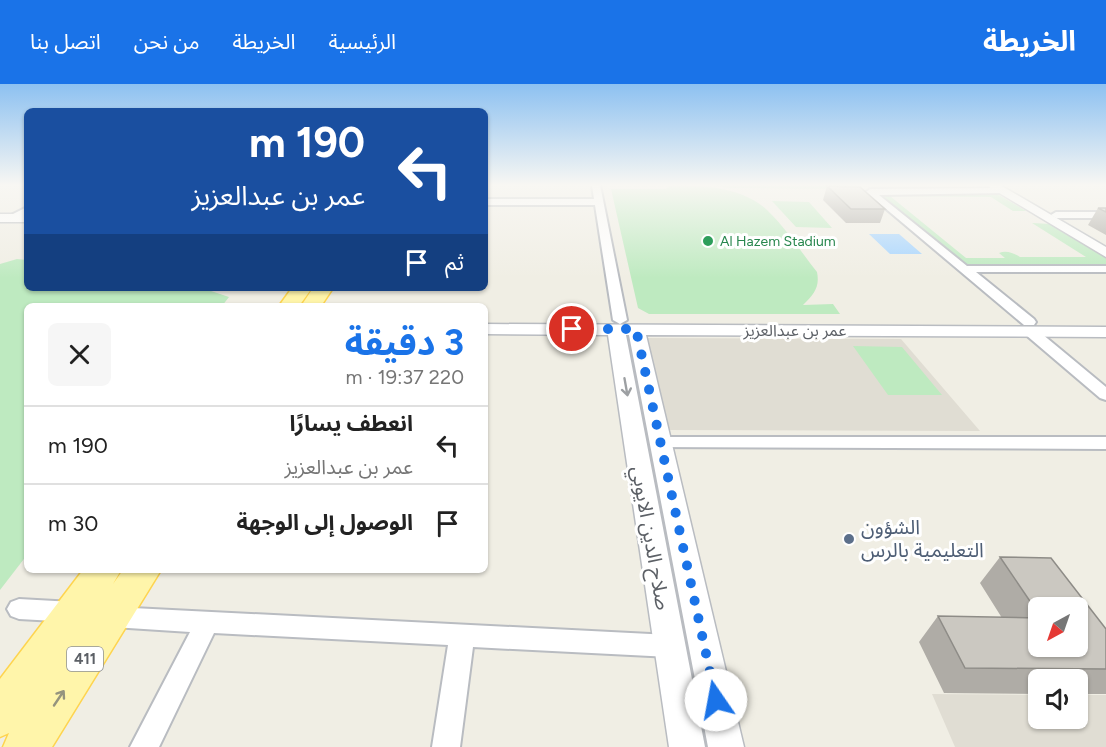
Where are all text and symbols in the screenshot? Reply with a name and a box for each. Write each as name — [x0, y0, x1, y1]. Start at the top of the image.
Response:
text: الخريطة — [983, 24, 1076, 58]
text: اتصل بنا — [30, 29, 101, 54]
text: من نحن — [134, 29, 200, 54]
text: الخريطة — [233, 29, 296, 54]
text: الرئيسية — [329, 29, 396, 54]
text: 190 m — [249, 117, 365, 168]
icon: left — [386, 132, 464, 210]
text: عمر بن عبدالعزيز — [191, 179, 365, 212]
place label: Al Hazem Stadium — [720, 233, 836, 250]
marker: Al Hazem Stadium — [701, 234, 715, 248]
icon: arrive — [400, 246, 433, 279]
text: ثم — [445, 249, 464, 276]
pin — [546, 303, 597, 354]
icon: arrive — [555, 312, 588, 345]
text: 3 دقيقة — [345, 321, 464, 364]
street label: عمر بن عبدالعزيز — [743, 321, 846, 340]
button: close — [48, 323, 111, 386]
text: 220 m · 19:37 — [346, 365, 464, 389]
one-way arrow — [621, 376, 632, 396]
text: انعطف يسارًا — [290, 410, 413, 437]
icon: left — [431, 429, 464, 462]
text: 190 m — [48, 432, 108, 459]
text: عمر بن عبدالعزيز — [284, 455, 413, 479]
street label: صلاح الدين الايوبي — [623, 464, 675, 613]
icon: arrive — [431, 507, 464, 540]
text: الوصول إلى الوجهة — [236, 509, 413, 536]
text: 30 m — [48, 510, 98, 537]
place label: الشؤون التعليمية بالرس — [861, 515, 984, 562]
marker: الشؤون التعليمية بالرس — [842, 532, 856, 546]
north arrow — [1028, 597, 1088, 657]
map controls — [1028, 597, 1088, 729]
road number: 411 — [67, 647, 103, 671]
position arrow — [684, 668, 748, 732]
button: sound — [1028, 669, 1088, 729]
one-way arrow — [52, 690, 65, 707]

